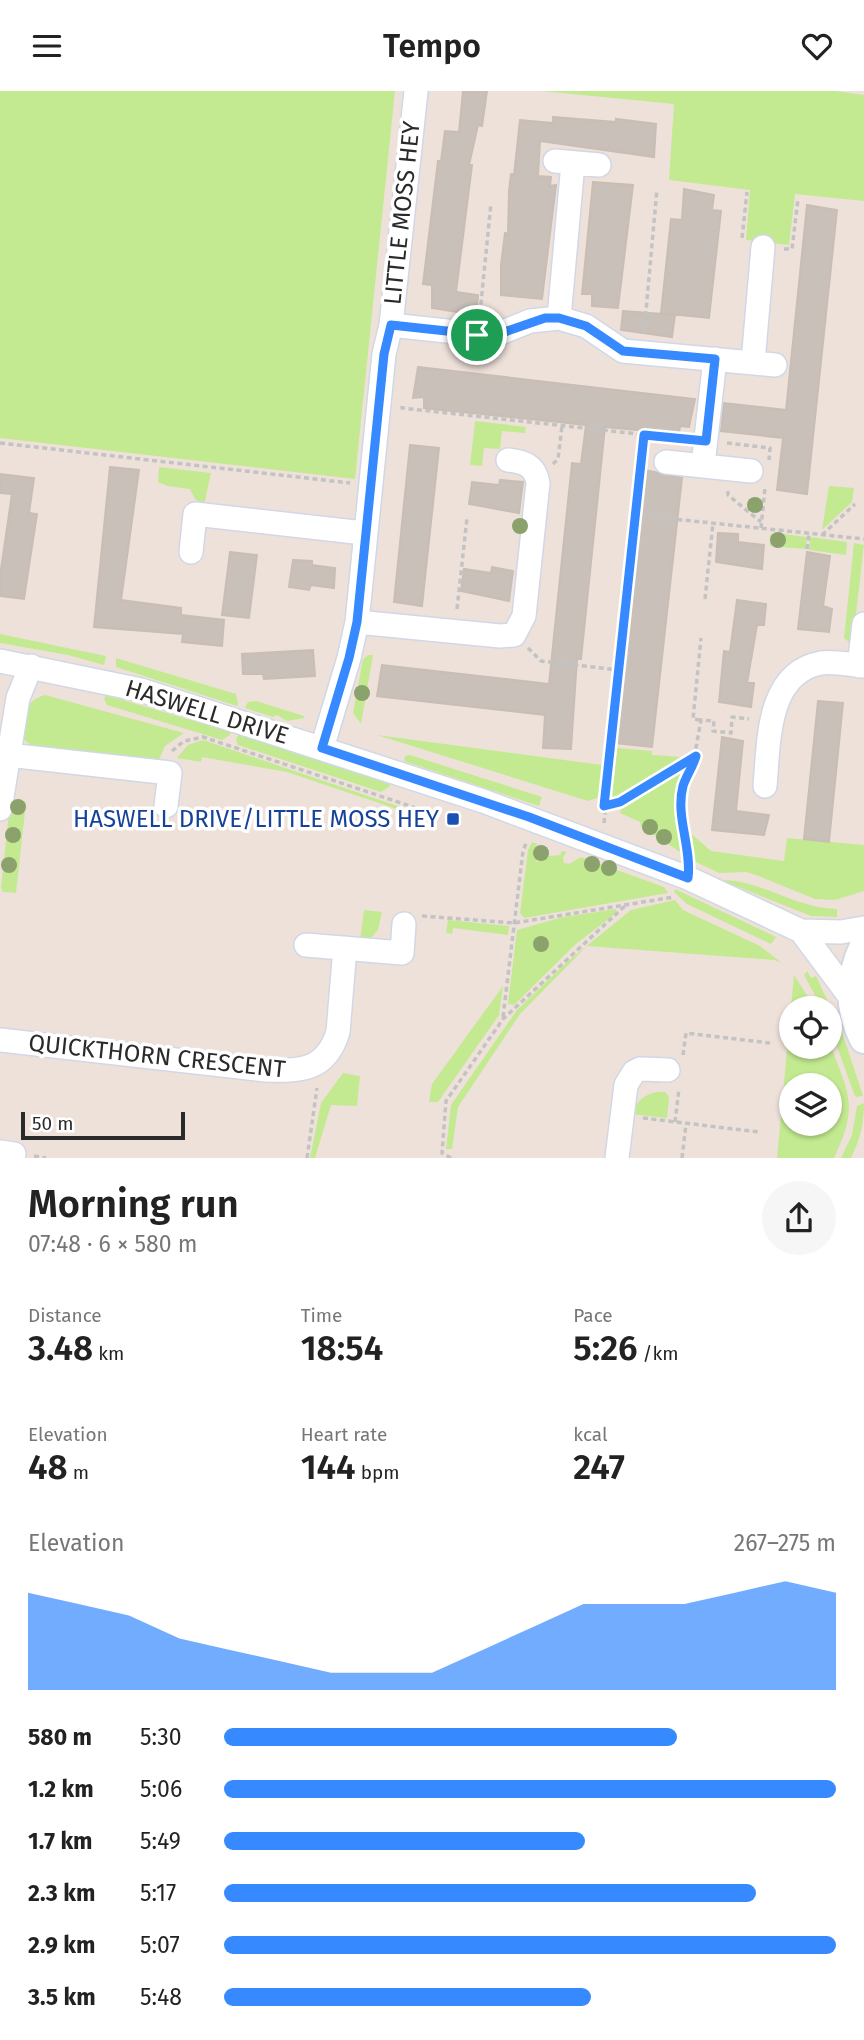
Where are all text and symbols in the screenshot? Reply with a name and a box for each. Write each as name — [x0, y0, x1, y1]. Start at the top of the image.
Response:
icon: menu — [28, 27, 66, 65]
text: Tempo — [383, 27, 481, 65]
icon: heart — [798, 27, 836, 65]
street label: LITTLE MOSS HEY — [378, 119, 426, 306]
pin — [447, 305, 507, 365]
icon: arrive — [458, 316, 496, 354]
street label: HASWELL DRIVE — [122, 674, 292, 750]
place label: HASWELL DRIVE/LITTLE MOSS HEY — [73, 805, 440, 833]
marker: HASWELL DRIVE/LITTLE MOSS HEY — [445, 811, 461, 827]
map controls — [779, 996, 842, 1136]
button: locate — [779, 996, 842, 1059]
street label: QUICKTHORN CRESCENT — [27, 1029, 288, 1083]
button: layers — [779, 1073, 842, 1136]
scale bar — [21, 1109, 186, 1141]
text: 50 m — [32, 1112, 73, 1135]
text: Morning run — [28, 1181, 239, 1227]
button: share — [762, 1181, 836, 1255]
text: 07:48 · 6 × 580 m — [28, 1230, 197, 1258]
text: Distance — [28, 1304, 102, 1327]
text: Time — [301, 1304, 342, 1327]
text: Pace — [573, 1304, 613, 1327]
text: 3.48 — [28, 1327, 93, 1369]
text: 18:54 — [301, 1327, 383, 1369]
text: 5:26 — [573, 1327, 638, 1369]
text: km — [93, 1342, 124, 1365]
text: /km — [638, 1342, 679, 1365]
text: Elevation — [28, 1423, 108, 1446]
text: Heart rate — [301, 1423, 387, 1446]
text: kcal — [573, 1423, 608, 1446]
text: 48 — [28, 1446, 68, 1488]
text: 144 — [301, 1446, 356, 1488]
text: 247 — [573, 1446, 625, 1488]
text: m — [68, 1461, 89, 1484]
text: bpm — [356, 1461, 400, 1484]
text: Elevation — [28, 1529, 124, 1557]
text: 267–275 m — [734, 1529, 836, 1557]
text: 580 m — [28, 1723, 92, 1751]
text: 5:30 — [140, 1723, 182, 1751]
text: 1.2 km — [28, 1775, 94, 1803]
text: 5:06 — [140, 1775, 182, 1803]
text: 1.7 km — [28, 1827, 93, 1855]
text: 5:49 — [140, 1827, 181, 1855]
text: 2.3 km — [28, 1879, 95, 1907]
text: 5:17 — [140, 1879, 176, 1907]
text: 2.9 km — [28, 1931, 95, 1959]
text: 5:07 — [140, 1931, 180, 1959]
text: 3.5 km — [28, 1983, 96, 2011]
text: 5:48 — [140, 1983, 182, 2011]

